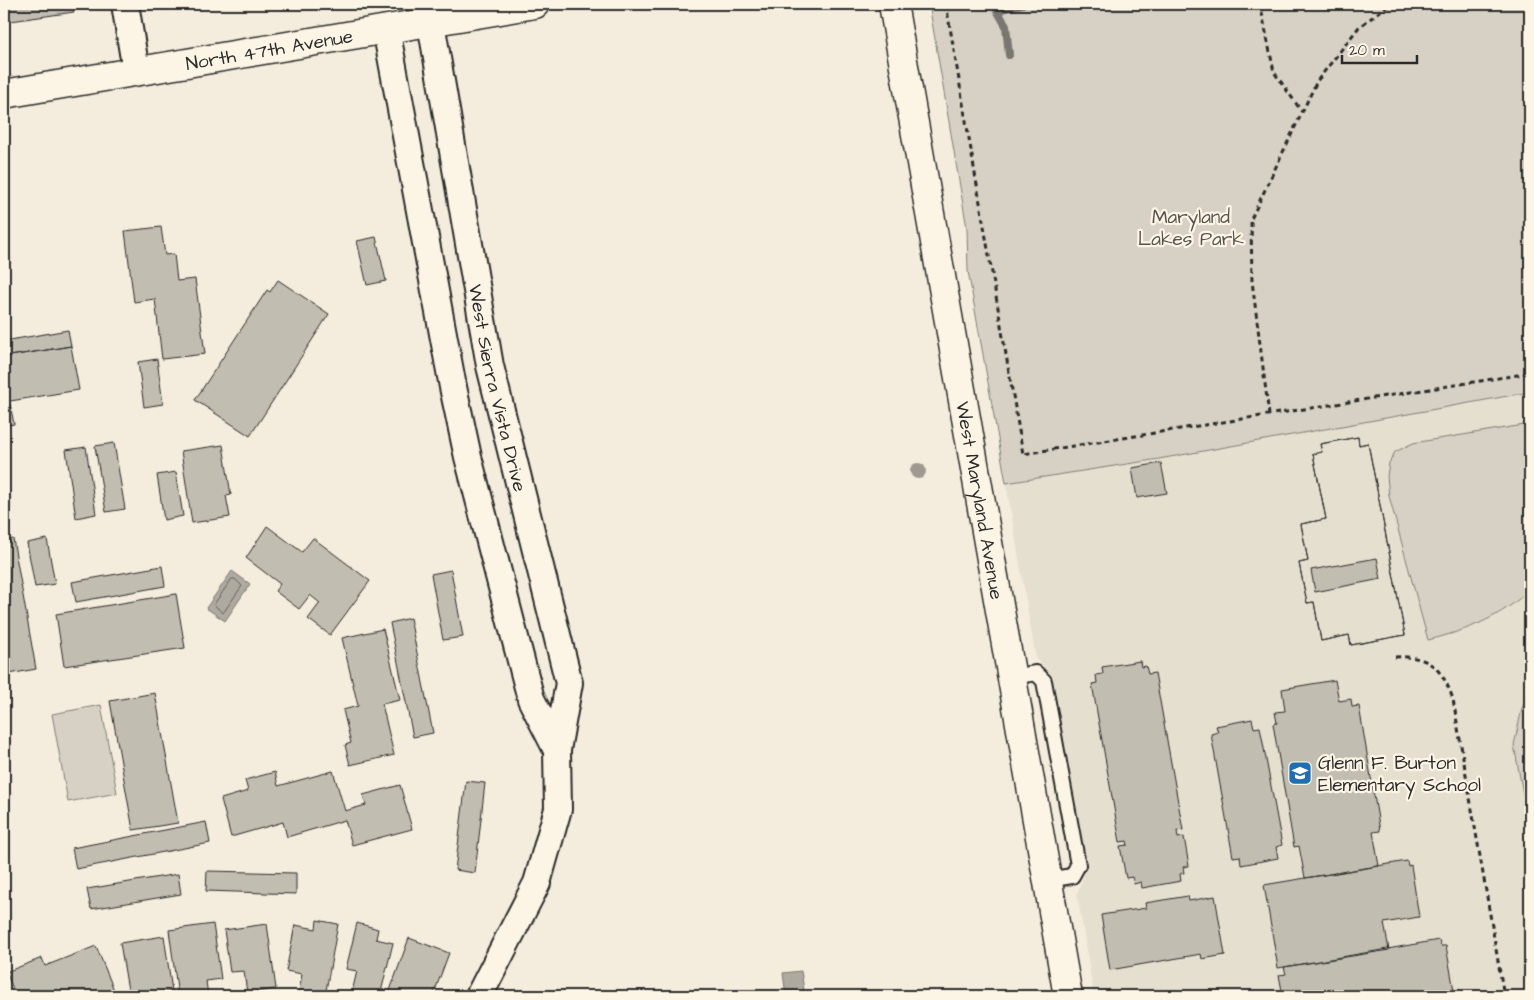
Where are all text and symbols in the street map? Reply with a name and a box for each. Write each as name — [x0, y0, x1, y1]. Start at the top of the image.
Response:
street label: North 47th Avenue — [184, 23, 355, 78]
scale bar — [1342, 32, 1416, 64]
text: 20 m — [1349, 40, 1385, 61]
park label: Maryland Lakes Park — [1138, 204, 1244, 253]
street label: West Sierra Vista Drive — [461, 282, 533, 495]
street label: West Maryland Avenue — [948, 399, 1010, 602]
place label: Glenn F. Burton Elementary School — [1318, 750, 1481, 800]
school or university icon: Glenn F. Burton Elementary School — [1287, 760, 1313, 786]

